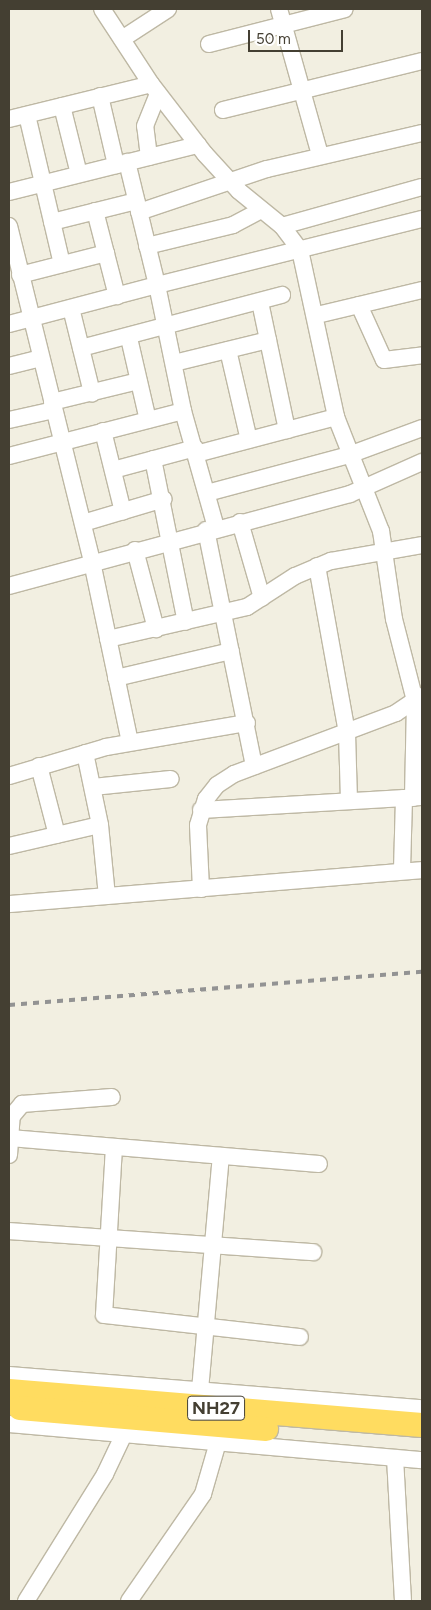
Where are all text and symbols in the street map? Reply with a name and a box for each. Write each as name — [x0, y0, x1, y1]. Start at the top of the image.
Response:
scale bar — [251, 20, 346, 52]
text: 50 m — [256, 30, 291, 48]
road number: NH27 — [186, 1392, 246, 1424]

